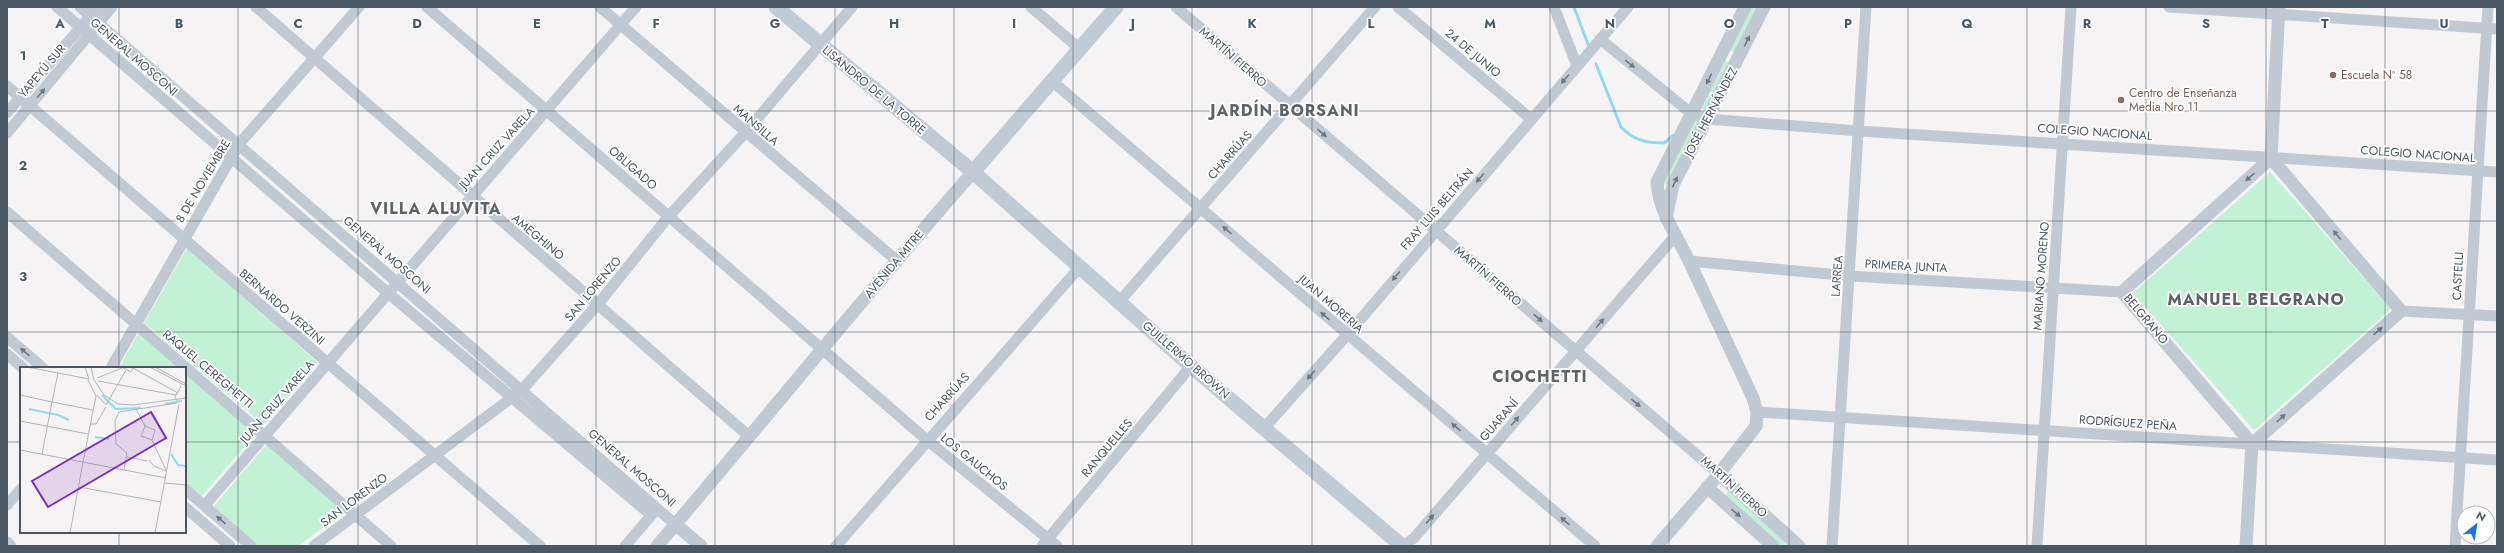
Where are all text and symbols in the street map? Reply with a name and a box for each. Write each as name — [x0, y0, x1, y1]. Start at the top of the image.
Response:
text: A — [54, 14, 65, 33]
street label: GENERAL MOSCONI — [86, 14, 182, 100]
text: B — [175, 14, 184, 33]
text: C — [293, 14, 303, 33]
text: D — [412, 14, 422, 33]
text: E — [533, 14, 541, 33]
text: F — [652, 14, 660, 33]
text: G — [770, 14, 781, 33]
text: H — [889, 14, 899, 33]
text: I — [1012, 14, 1016, 33]
text: J — [1128, 14, 1135, 33]
text: K — [1247, 14, 1257, 33]
text: L — [1368, 14, 1375, 33]
text: M — [1484, 14, 1496, 33]
text: N — [1605, 14, 1615, 33]
text: O — [1724, 14, 1735, 33]
text: P — [1844, 14, 1852, 33]
text: Q — [1961, 14, 1973, 33]
text: R — [2083, 14, 2092, 33]
text: S — [2202, 14, 2210, 33]
text: T — [2321, 14, 2329, 33]
text: U — [2439, 14, 2449, 33]
street label: MARTÍN FIERRO — [1195, 23, 1271, 91]
street label: 24 DE JUNIO — [1441, 24, 1505, 82]
one-way arrow — [1744, 36, 1751, 47]
street label: YAPEYÚ SUR — [14, 40, 70, 102]
street label: LISANDRO DE LA TORRE — [818, 41, 930, 139]
text: 1 — [20, 46, 26, 65]
one-way arrow — [1625, 60, 1636, 68]
street label: JOSÉ HERNÁNDEZ — [1679, 64, 1742, 162]
place label: Escuela Nº 58 — [2341, 66, 2412, 84]
marker: Escuela Nº 58 — [2328, 70, 2338, 80]
one-way arrow — [1561, 74, 1570, 85]
one-way arrow — [1706, 74, 1712, 85]
place label: Centro de Enseñanza Media Nro 11 — [2129, 84, 2237, 116]
one-way arrow — [37, 87, 46, 98]
marker: Centro de Enseñanza Media Nro 11 — [2116, 95, 2126, 105]
district label: JARDÍN BORSANI — [1207, 99, 1360, 122]
street label: MANSILLA — [729, 100, 783, 150]
street label: JUAN CRUZ VARELA — [454, 103, 539, 195]
street label: COLEGIO NACIONAL — [2037, 119, 2154, 145]
street label: CHARRÚAS — [1203, 126, 1257, 184]
one-way arrow — [1317, 129, 1327, 138]
street label: 8 DE NOVIEMBRE — [171, 136, 235, 226]
street label: COLEGIO NACIONAL — [2360, 141, 2477, 167]
street label: OBLIGADO — [605, 142, 661, 194]
text: 2 — [19, 156, 27, 175]
street label: FRAY LUIS BELTRÁN — [1396, 164, 1478, 254]
one-way arrow — [1476, 172, 1485, 183]
one-way arrow — [2245, 172, 2255, 181]
one-way arrow — [1672, 176, 1678, 188]
district label: VILLA ALUVITA — [369, 197, 502, 220]
street label: AMEGHINO — [508, 210, 568, 264]
street label: GENERAL MOSCONI — [339, 212, 435, 298]
street label: MARIANO MORENO — [2028, 221, 2054, 331]
street label: AVENIDA MITRE — [860, 226, 928, 302]
one-way arrow — [1221, 226, 1232, 235]
one-way arrow — [2332, 230, 2341, 240]
street label: MARTÍN FIERRO — [1450, 242, 1526, 310]
street label: CASTELLI — [2448, 251, 2468, 301]
street label: SAN LORENZO — [560, 253, 626, 325]
street label: LARREA — [1827, 255, 1847, 297]
street label: PRIMERA JUNTA — [1864, 255, 1948, 277]
street label: BERNARDO VERZINI — [235, 265, 329, 349]
text: 3 — [19, 267, 27, 286]
street label: JUAN MORERIA — [1293, 269, 1368, 338]
one-way arrow — [1391, 271, 1400, 282]
district label: MANUEL BELGRANO — [2167, 288, 2345, 311]
street label: BELGRANO — [2119, 290, 2173, 348]
one-way arrow — [1319, 311, 1330, 320]
one-way arrow — [1532, 314, 1543, 323]
street label: GUILLERMO BROWN — [1138, 317, 1234, 403]
one-way arrow — [1596, 317, 1605, 328]
street label: RAQUEL CEREGHETTI — [159, 325, 257, 413]
one-way arrow — [2373, 327, 2383, 336]
one-way arrow — [20, 348, 31, 357]
street label: JUAN CRUZ VARELA — [234, 356, 318, 449]
district label: CIOCHETTI — [1492, 365, 1588, 388]
inset map — [20, 367, 186, 533]
street label: CHARRÚAS — [920, 368, 974, 425]
one-way arrow — [1306, 370, 1316, 380]
street label: GUARANÍ — [1475, 394, 1523, 445]
one-way arrow — [1632, 398, 1641, 407]
street label: RODRÍGUEZ PEÑA — [2079, 411, 2178, 435]
one-way arrow — [2276, 413, 2286, 423]
street label: RANQUELLES — [1077, 415, 1137, 481]
one-way arrow — [1510, 416, 1520, 426]
one-way arrow — [1450, 423, 1461, 432]
street label: GENERAL MOSCONI — [584, 425, 680, 511]
street label: LOS GAUCHOS — [936, 429, 1012, 495]
street label: MARTÍN FIERRO — [1697, 452, 1771, 522]
street label: SAN LORENZO — [317, 469, 391, 531]
north arrow — [2456, 505, 2496, 545]
text: N — [2473, 507, 2489, 525]
one-way arrow — [1731, 508, 1741, 518]
one-way arrow — [1425, 514, 1434, 525]
one-way arrow — [216, 516, 227, 525]
one-way arrow — [1560, 516, 1570, 525]

